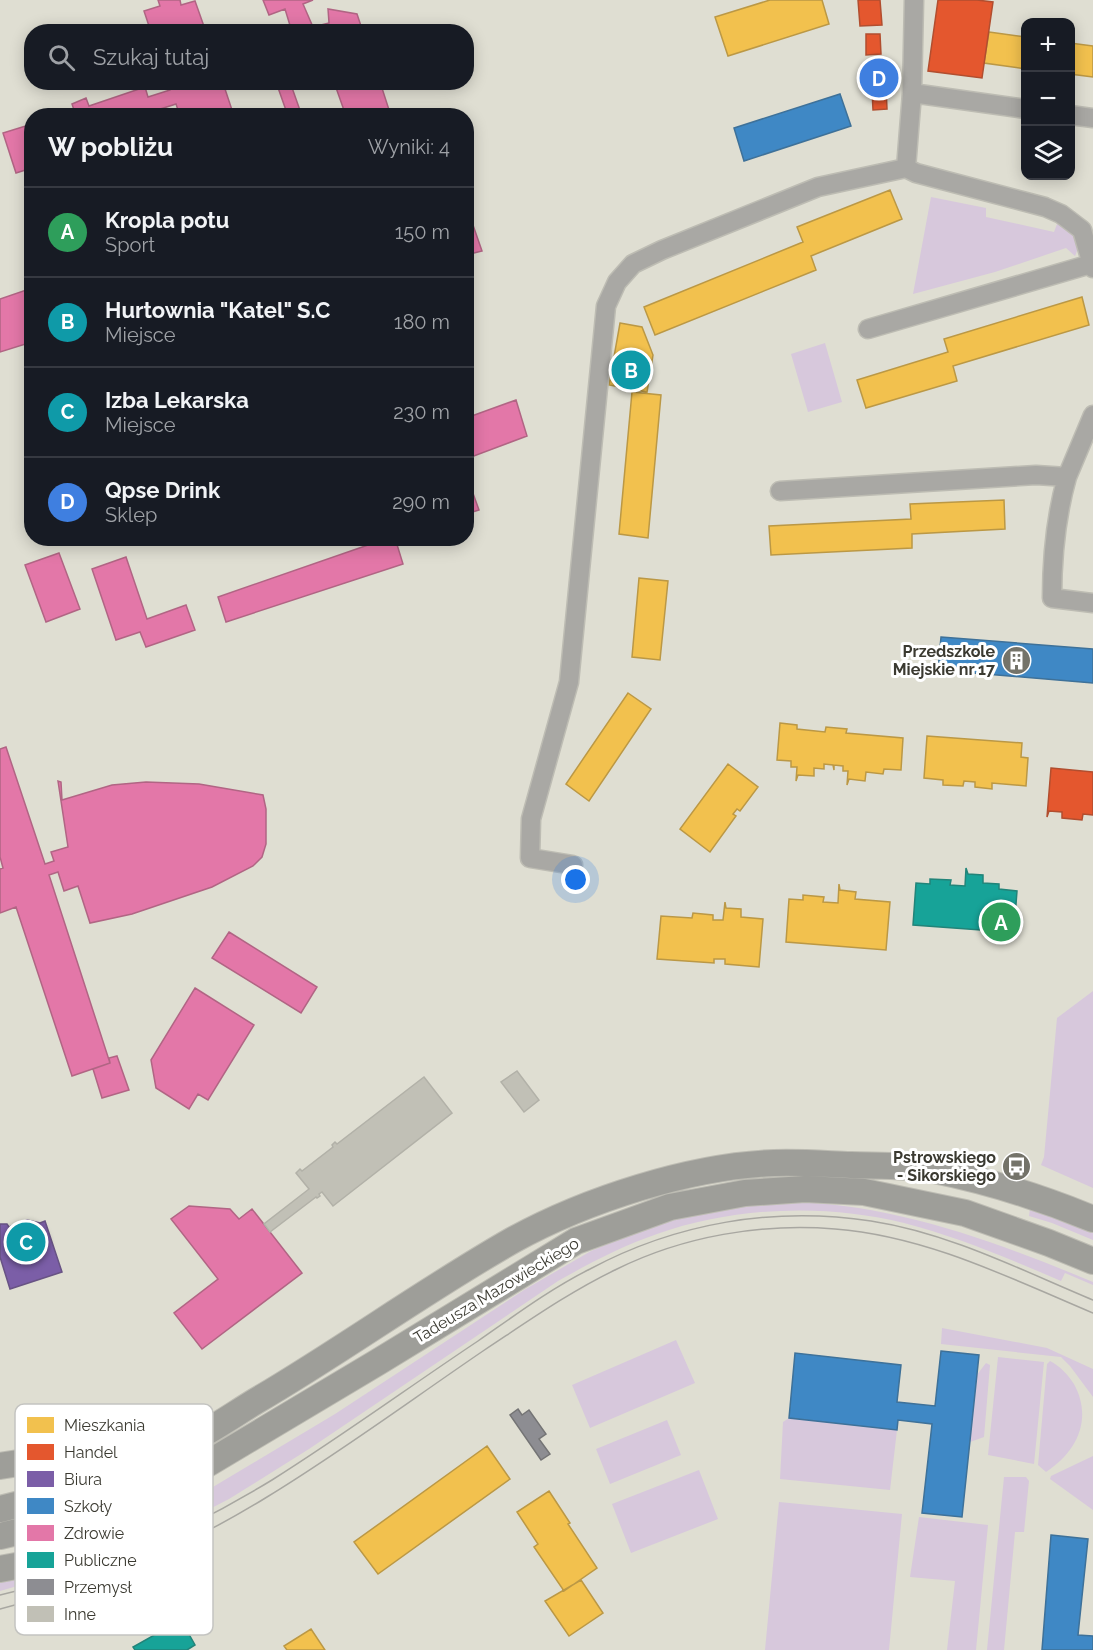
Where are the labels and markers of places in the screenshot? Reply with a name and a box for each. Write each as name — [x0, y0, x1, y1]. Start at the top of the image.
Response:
pin: D — [860, 56, 898, 100]
pin: B — [612, 348, 650, 392]
place label: Przedszkole Miejskie nr 17 — [893, 642, 995, 679]
building icon: Przedszkole Miejskie nr 17 — [1000, 644, 1032, 676]
pin: A — [982, 900, 1020, 944]
place label: Pstrowskiego - Sikorskiego — [893, 1148, 996, 1185]
bus stop icon: Pstrowskiego - Sikorskiego — [1001, 1150, 1033, 1182]
pin: C — [6, 1220, 46, 1264]

